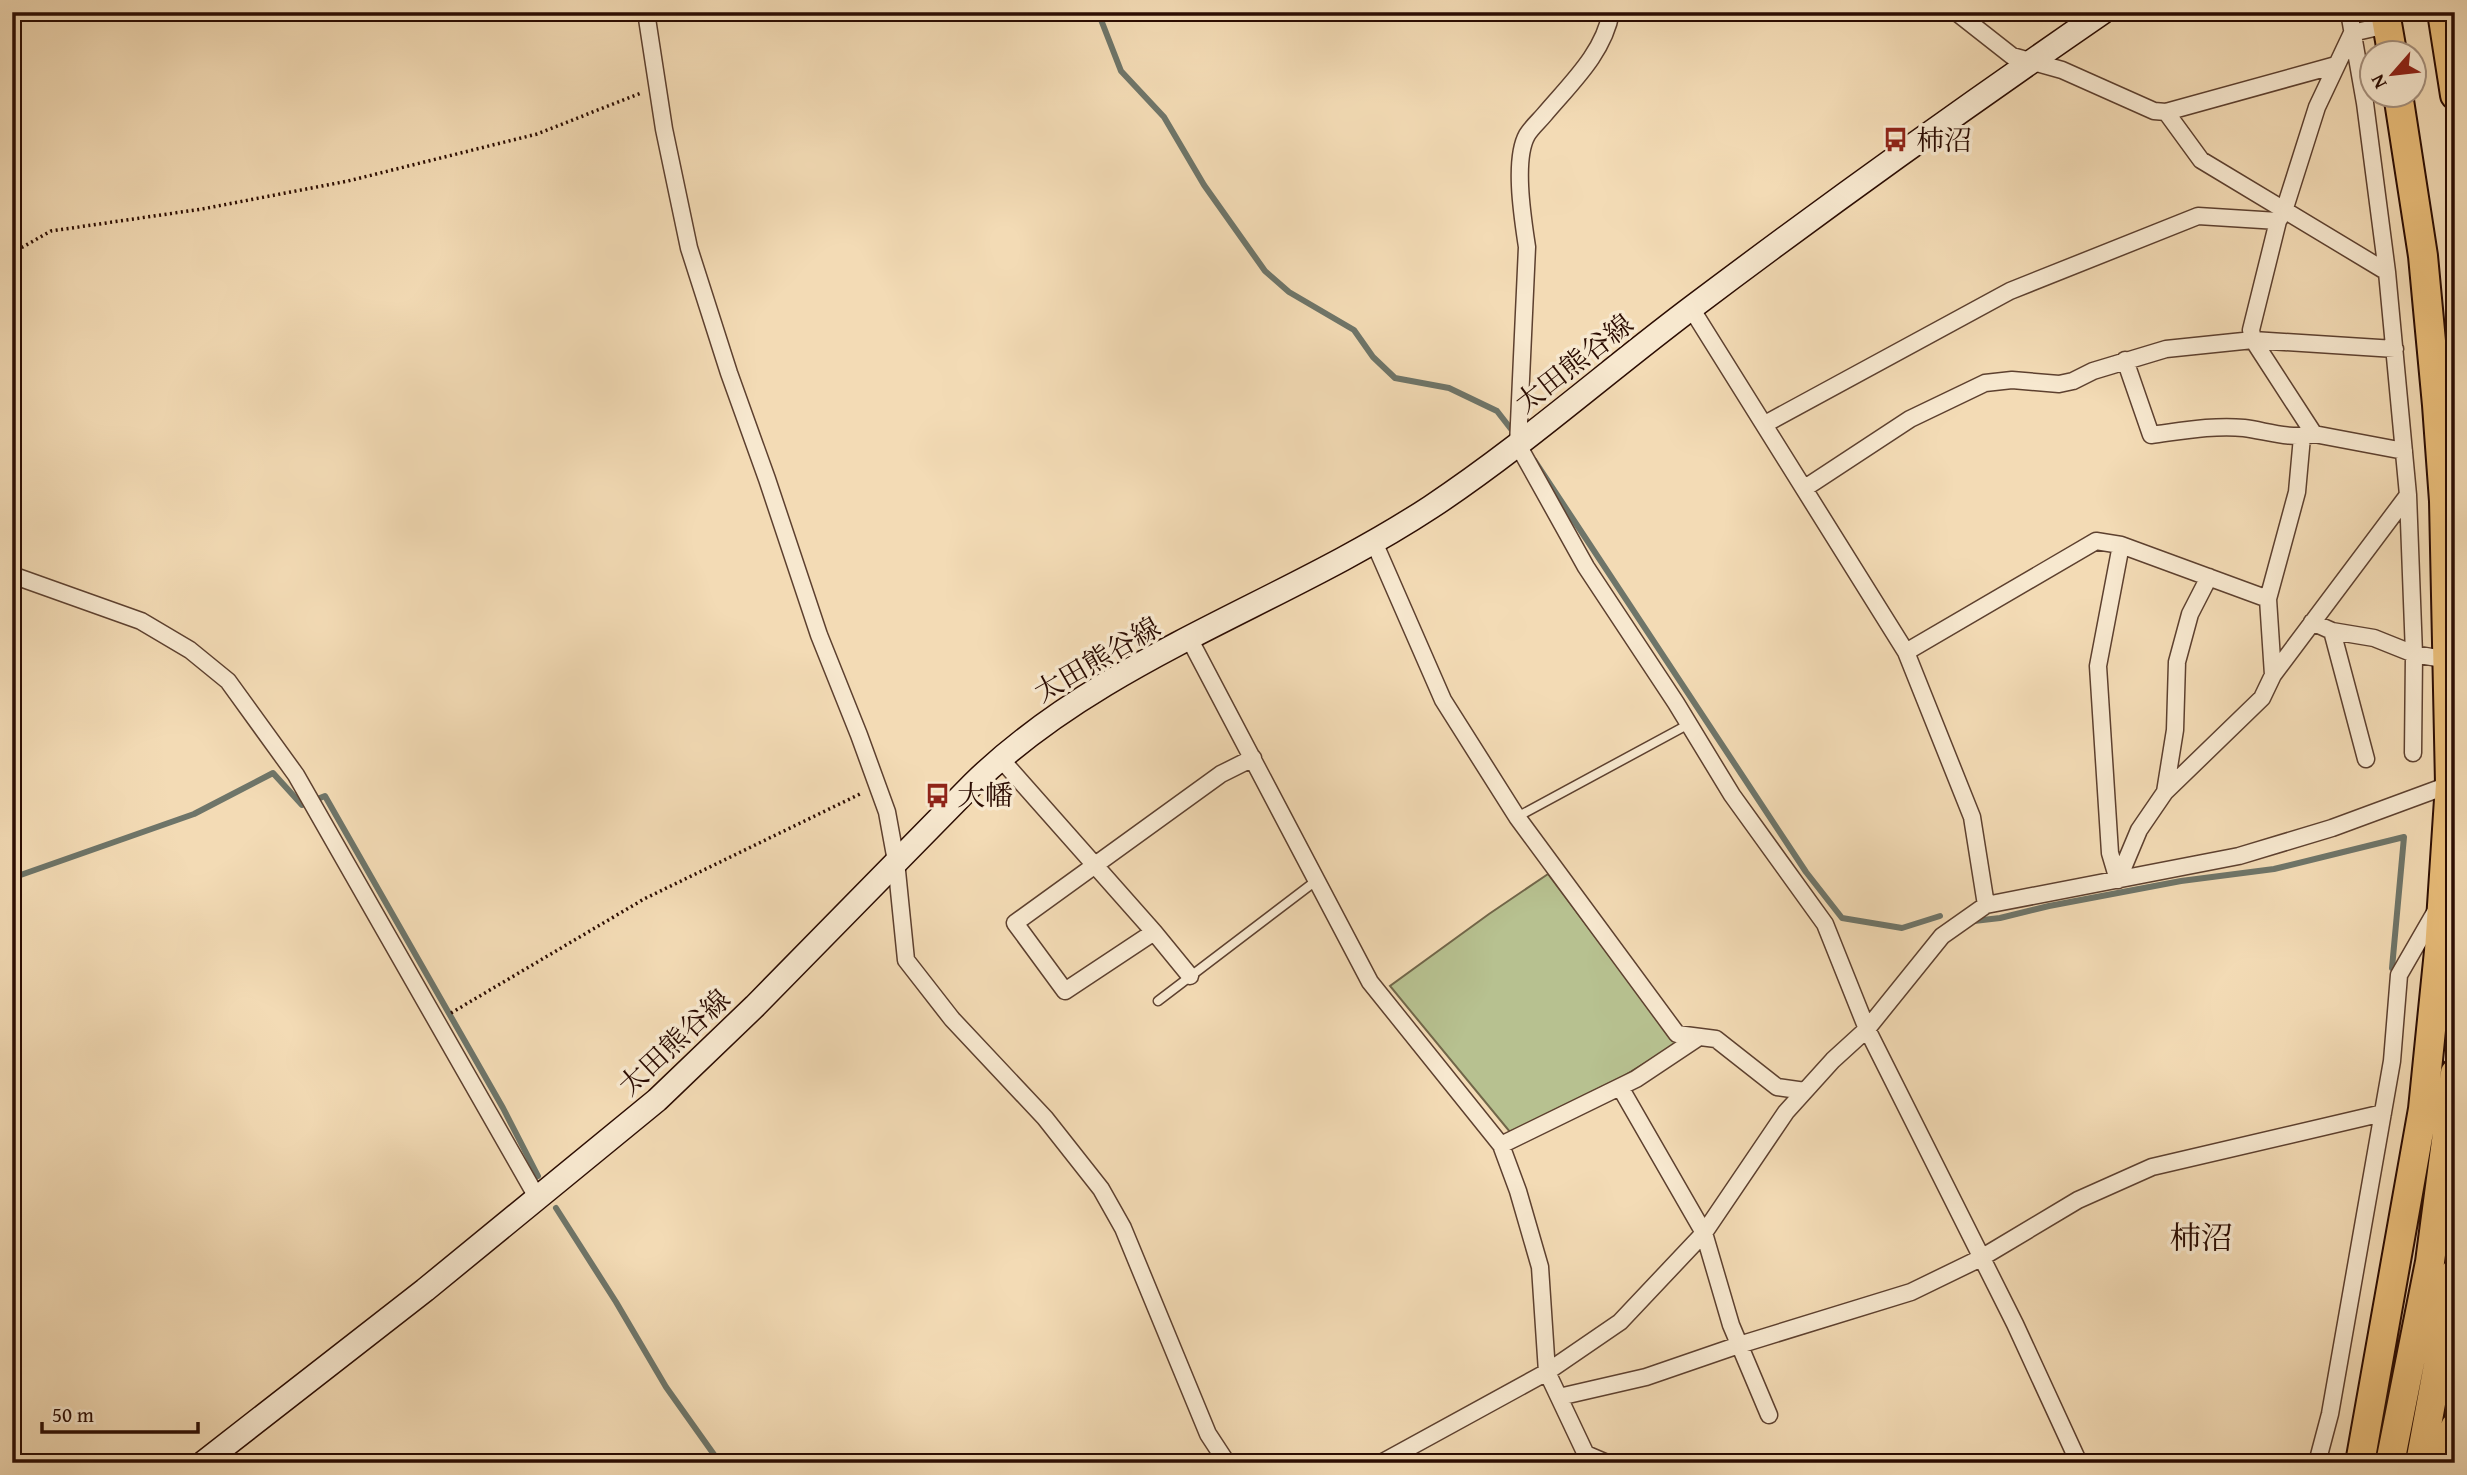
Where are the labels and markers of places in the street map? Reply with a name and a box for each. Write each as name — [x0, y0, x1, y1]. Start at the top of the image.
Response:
place label: 柿沼 — [1916, 119, 1972, 160]
bus stop icon: 柿沼 — [1882, 126, 1910, 154]
place label: 大幡 — [957, 774, 1013, 815]
bus stop icon: 大幡 — [923, 781, 951, 809]

